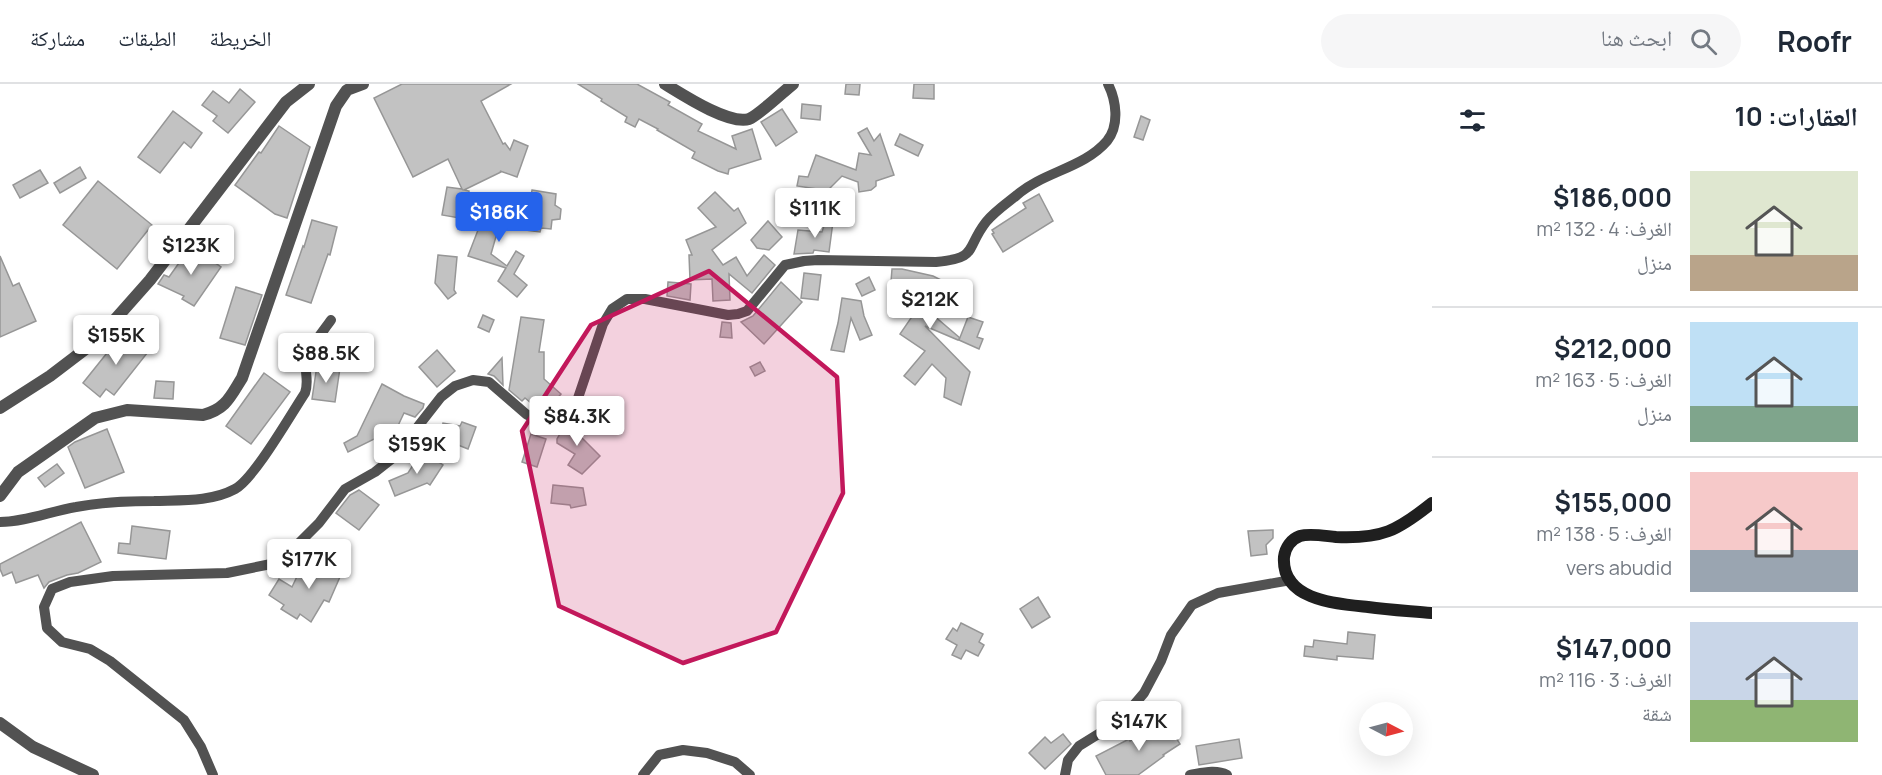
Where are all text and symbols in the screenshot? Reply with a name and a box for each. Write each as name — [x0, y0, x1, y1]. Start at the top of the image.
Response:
search box — [1321, 14, 1741, 68]
text: Roofr — [1777, 22, 1852, 60]
text: ابحث هنا — [1601, 23, 1672, 53]
text: مشاركة — [30, 24, 85, 52]
text: الطبقات — [118, 24, 177, 52]
text: الخريطة — [210, 24, 271, 52]
icon: search — [1687, 25, 1720, 58]
text: العقارات: 10 — [1734, 98, 1858, 134]
icon: filters — [1456, 104, 1489, 137]
text: $186,000 — [1553, 179, 1672, 215]
pin: $111K — [773, 188, 857, 239]
pin: $186K — [457, 192, 541, 243]
text: $111K — [789, 194, 841, 221]
icon: home — [1738, 195, 1810, 267]
text: $186K — [470, 198, 528, 225]
text: الغرف: 4 · 132 m² — [1536, 215, 1672, 242]
pin: $123K — [149, 225, 233, 276]
text: $123K — [162, 231, 220, 258]
text: منزل — [1637, 249, 1672, 276]
pin: $212K — [888, 279, 972, 330]
text: $212K — [901, 285, 959, 312]
pin: $155K — [74, 315, 158, 366]
text: $155K — [87, 321, 145, 348]
text: $212,000 — [1554, 330, 1672, 366]
pin: $88.5K — [277, 333, 375, 384]
text: $88.5K — [292, 339, 360, 366]
icon: home — [1738, 346, 1810, 418]
text: الغرف: 5 · 163 m² — [1535, 366, 1672, 393]
pin: $84.3K — [528, 396, 626, 447]
text: منزل — [1637, 400, 1672, 427]
text: $84.3K — [543, 402, 611, 429]
pin: $159K — [375, 424, 459, 475]
text: $159K — [388, 430, 446, 457]
text: $155,000 — [1555, 484, 1672, 520]
icon: home — [1738, 496, 1810, 568]
text: الغرف: 5 · 138 m² — [1536, 520, 1672, 547]
pin: $177K — [267, 539, 351, 590]
text: $177K — [281, 545, 337, 572]
text: vers abudid — [1566, 554, 1672, 581]
text: $147,000 — [1556, 630, 1672, 666]
icon: home — [1738, 646, 1810, 718]
text: الغرف: 3 · 116 m² — [1539, 666, 1672, 693]
text: شقة — [1642, 700, 1672, 727]
pin: $147K — [1097, 701, 1181, 752]
north arrow — [1359, 702, 1413, 756]
map controls — [1359, 702, 1413, 756]
text: $147K — [1110, 707, 1168, 734]

